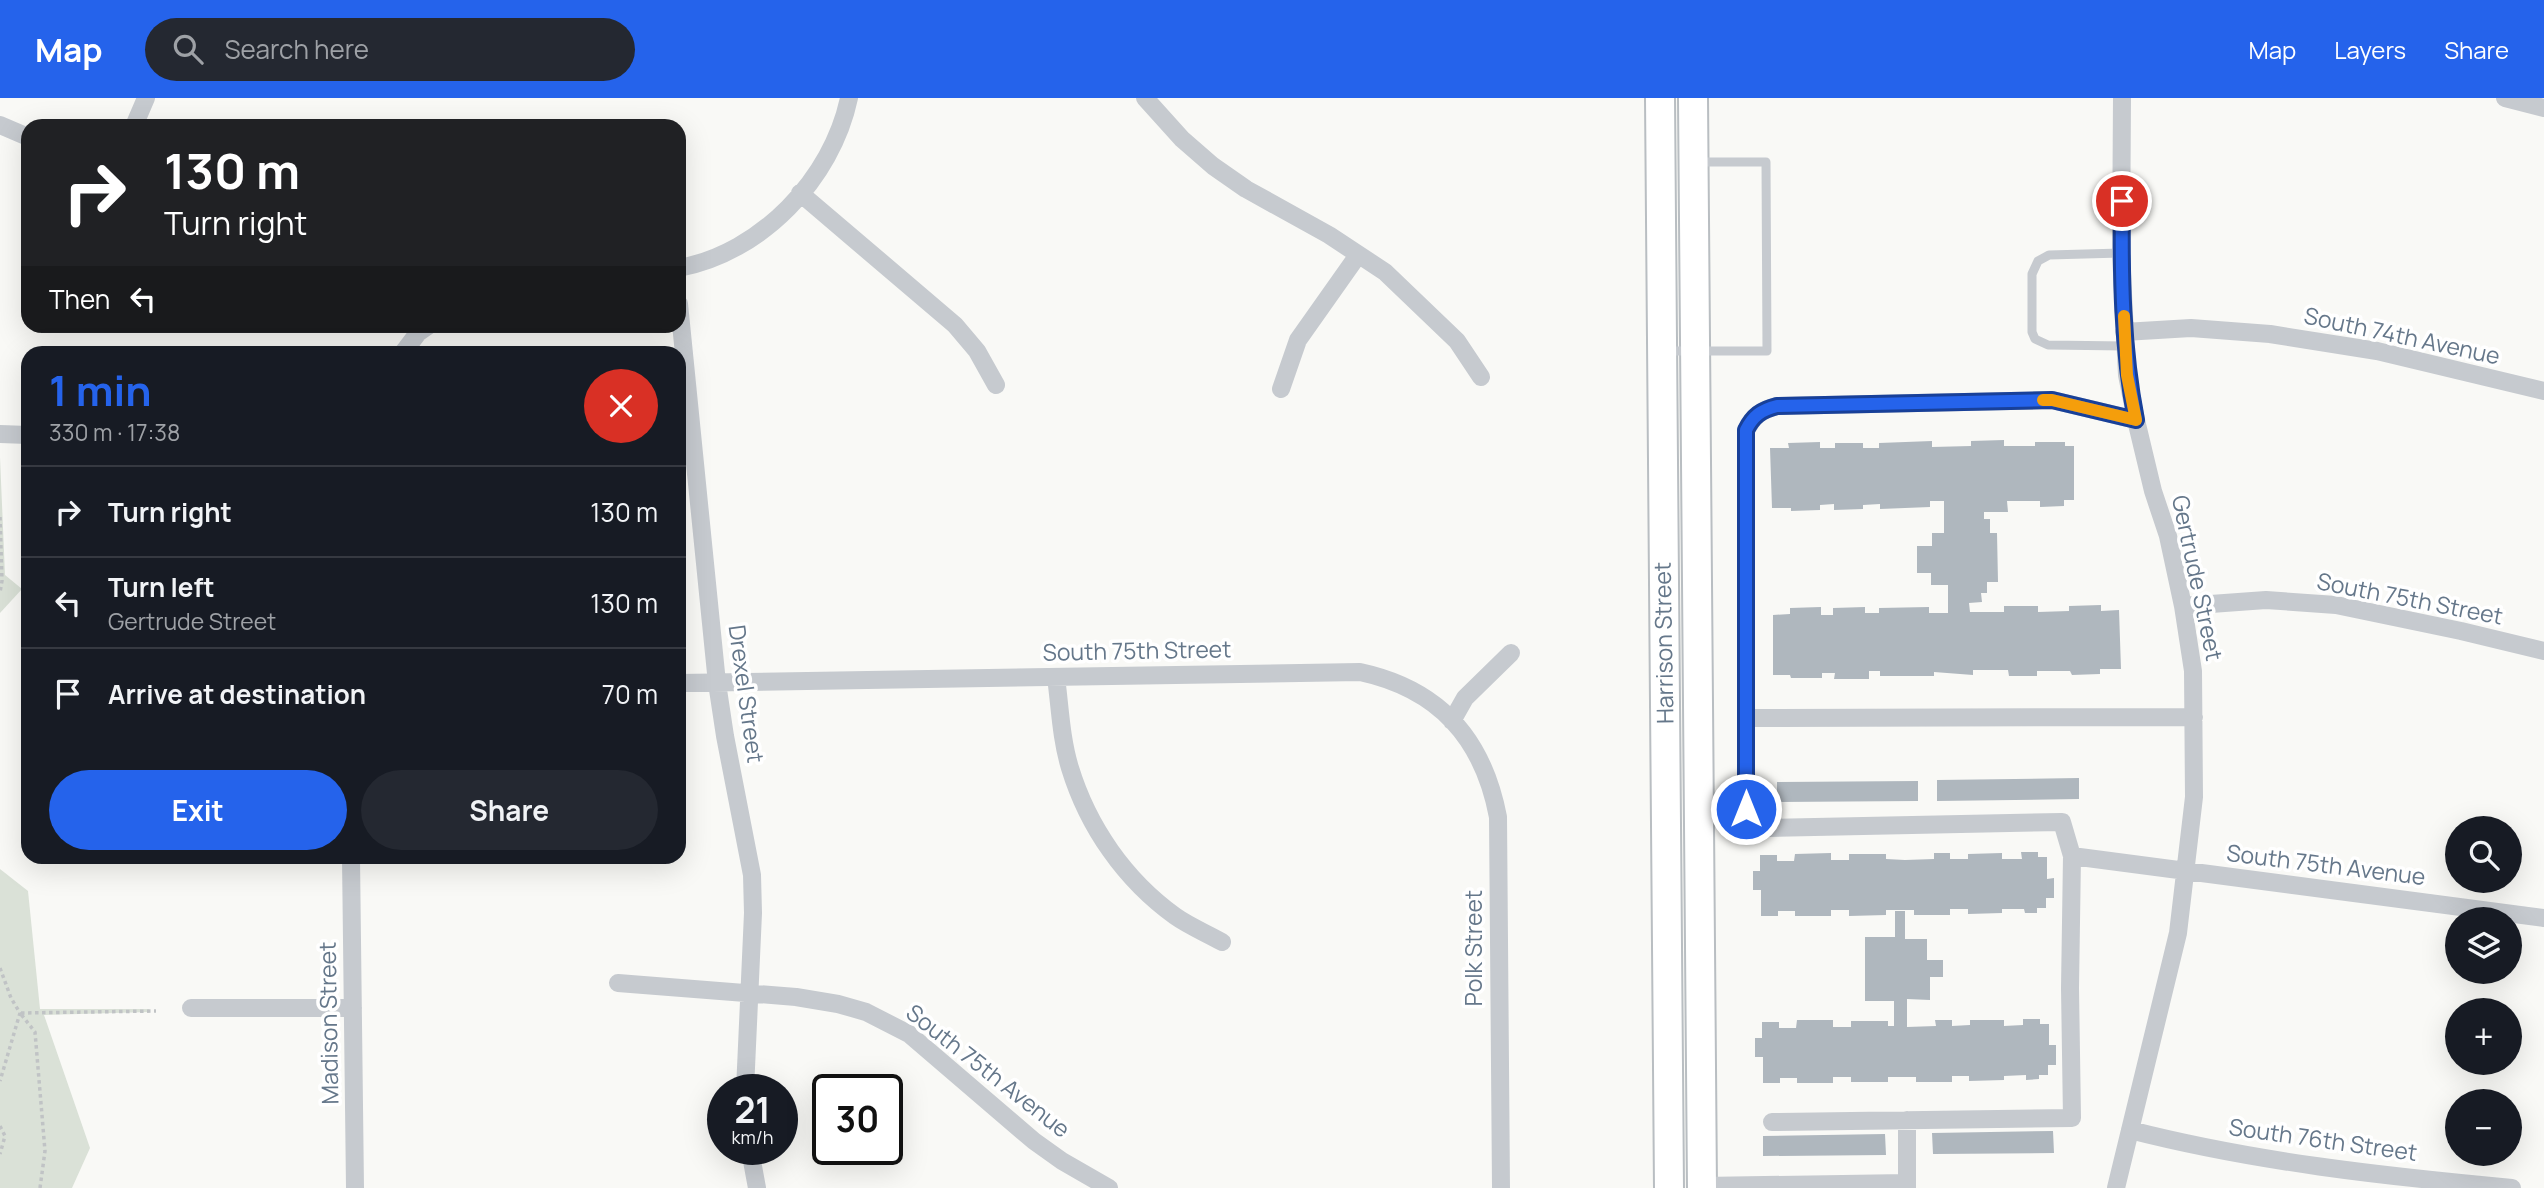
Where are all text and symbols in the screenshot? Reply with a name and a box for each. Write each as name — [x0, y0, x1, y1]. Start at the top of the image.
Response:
search box — [145, 18, 635, 81]
text: Map — [35, 27, 103, 72]
icon: search — [169, 30, 207, 68]
text: Search here — [225, 31, 369, 67]
text: Map — [2249, 33, 2296, 66]
text: Layers — [2334, 33, 2406, 66]
text: Share — [2444, 33, 2509, 66]
text: 130 m — [164, 137, 300, 204]
icon: right — [49, 147, 140, 238]
pin — [2092, 171, 2152, 231]
icon: arrive — [2103, 182, 2141, 220]
text: Turn right — [164, 201, 307, 245]
icon: left — [124, 280, 162, 318]
text: Then — [49, 281, 110, 317]
street label: South 74th Avenue — [2301, 299, 2503, 371]
text: 1 min — [49, 361, 152, 419]
button: close — [584, 369, 658, 443]
text: 330 m · 17:38 — [49, 416, 180, 448]
street label: Gertrude Street — [2165, 492, 2231, 663]
icon: right — [49, 493, 87, 531]
text: Turn right — [108, 494, 232, 530]
text: 130 m — [590, 494, 658, 530]
street label: Harrison Street — [1646, 562, 1680, 724]
street label: South 75th Street — [2314, 564, 2506, 632]
text: Turn left — [108, 569, 215, 605]
icon: left — [49, 584, 87, 622]
text: 130 m — [590, 585, 658, 621]
text: Gertrude Street — [108, 605, 276, 637]
street label: Drexel Street — [721, 623, 773, 765]
street label: South 75th Street — [1042, 632, 1232, 668]
icon: arrive — [49, 675, 87, 713]
text: Arrive at destination — [108, 676, 366, 712]
text: 70 m — [602, 676, 658, 712]
button: Exit — [49, 770, 347, 850]
button: Share — [361, 770, 658, 850]
position arrow — [1709, 772, 1783, 846]
map controls — [2445, 816, 2522, 1166]
button: search — [2445, 816, 2522, 893]
street label: South 75th Avenue — [2225, 836, 2427, 892]
street label: Polk Street — [1457, 890, 1489, 1006]
button: layers — [2445, 907, 2522, 984]
street label: Madison Street — [311, 941, 345, 1105]
street label: South 75th Avenue — [900, 996, 1077, 1144]
button: + — [2445, 998, 2522, 1075]
speed limit sign: 30 — [812, 1074, 903, 1165]
text: 21 — [734, 1086, 771, 1134]
button: − — [2445, 1089, 2522, 1166]
street label: South 76th Street — [2227, 1110, 2419, 1168]
text: km/h — [732, 1125, 773, 1149]

